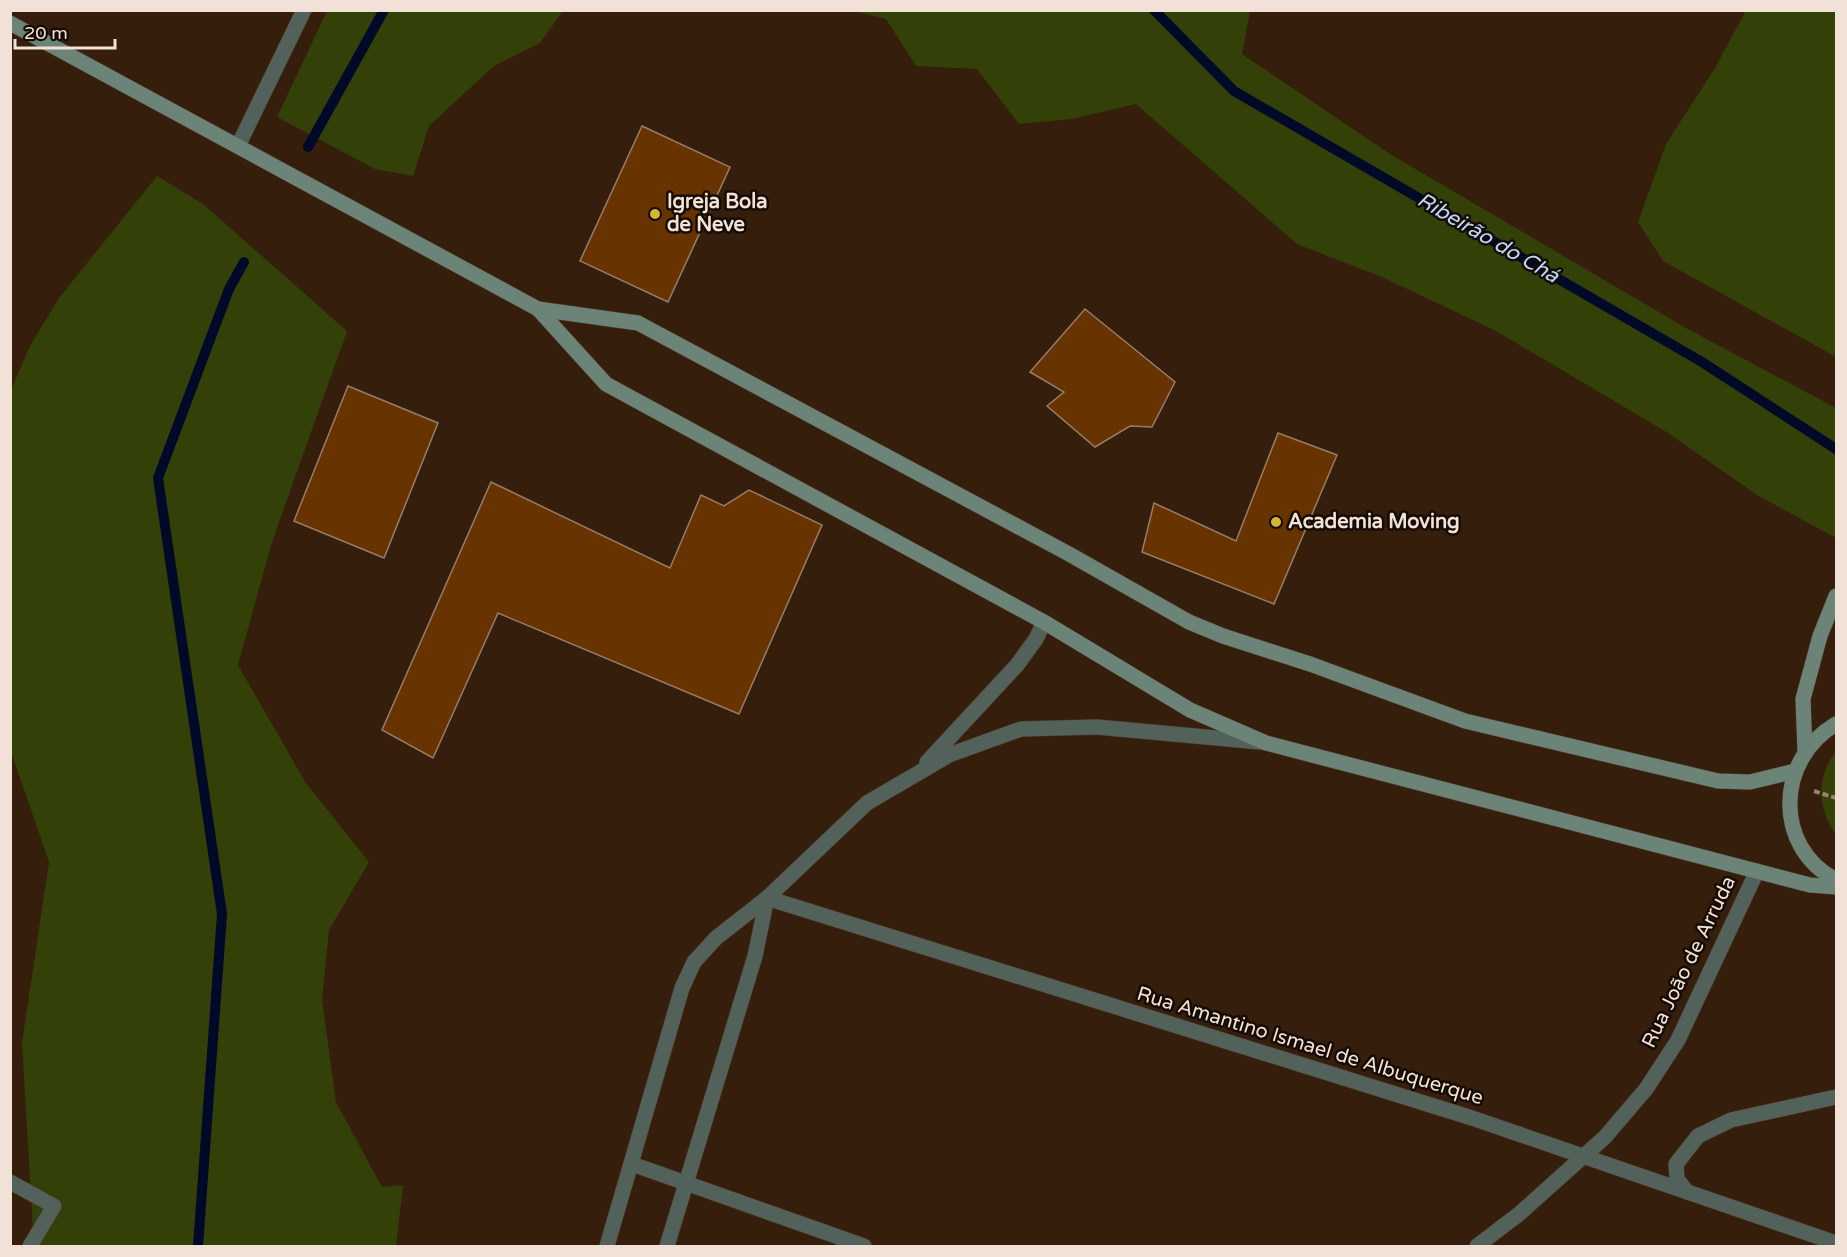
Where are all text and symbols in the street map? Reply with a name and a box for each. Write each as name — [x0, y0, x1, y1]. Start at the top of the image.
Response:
scale bar — [15, 12, 116, 50]
text: 20 m — [24, 22, 68, 44]
water label: Ribeirão do Chá — [1413, 187, 1564, 289]
place label: Igreja Bola de Neve — [667, 190, 767, 237]
marker: Igreja Bola de Neve — [648, 207, 662, 221]
place label: Academia Moving — [1288, 510, 1460, 534]
marker: Academia Moving — [1269, 515, 1283, 529]
street label: Rua João de Arruda — [1637, 872, 1741, 1052]
street label: Rua Amantino Ismael de Albuquerque — [1134, 982, 1486, 1110]

